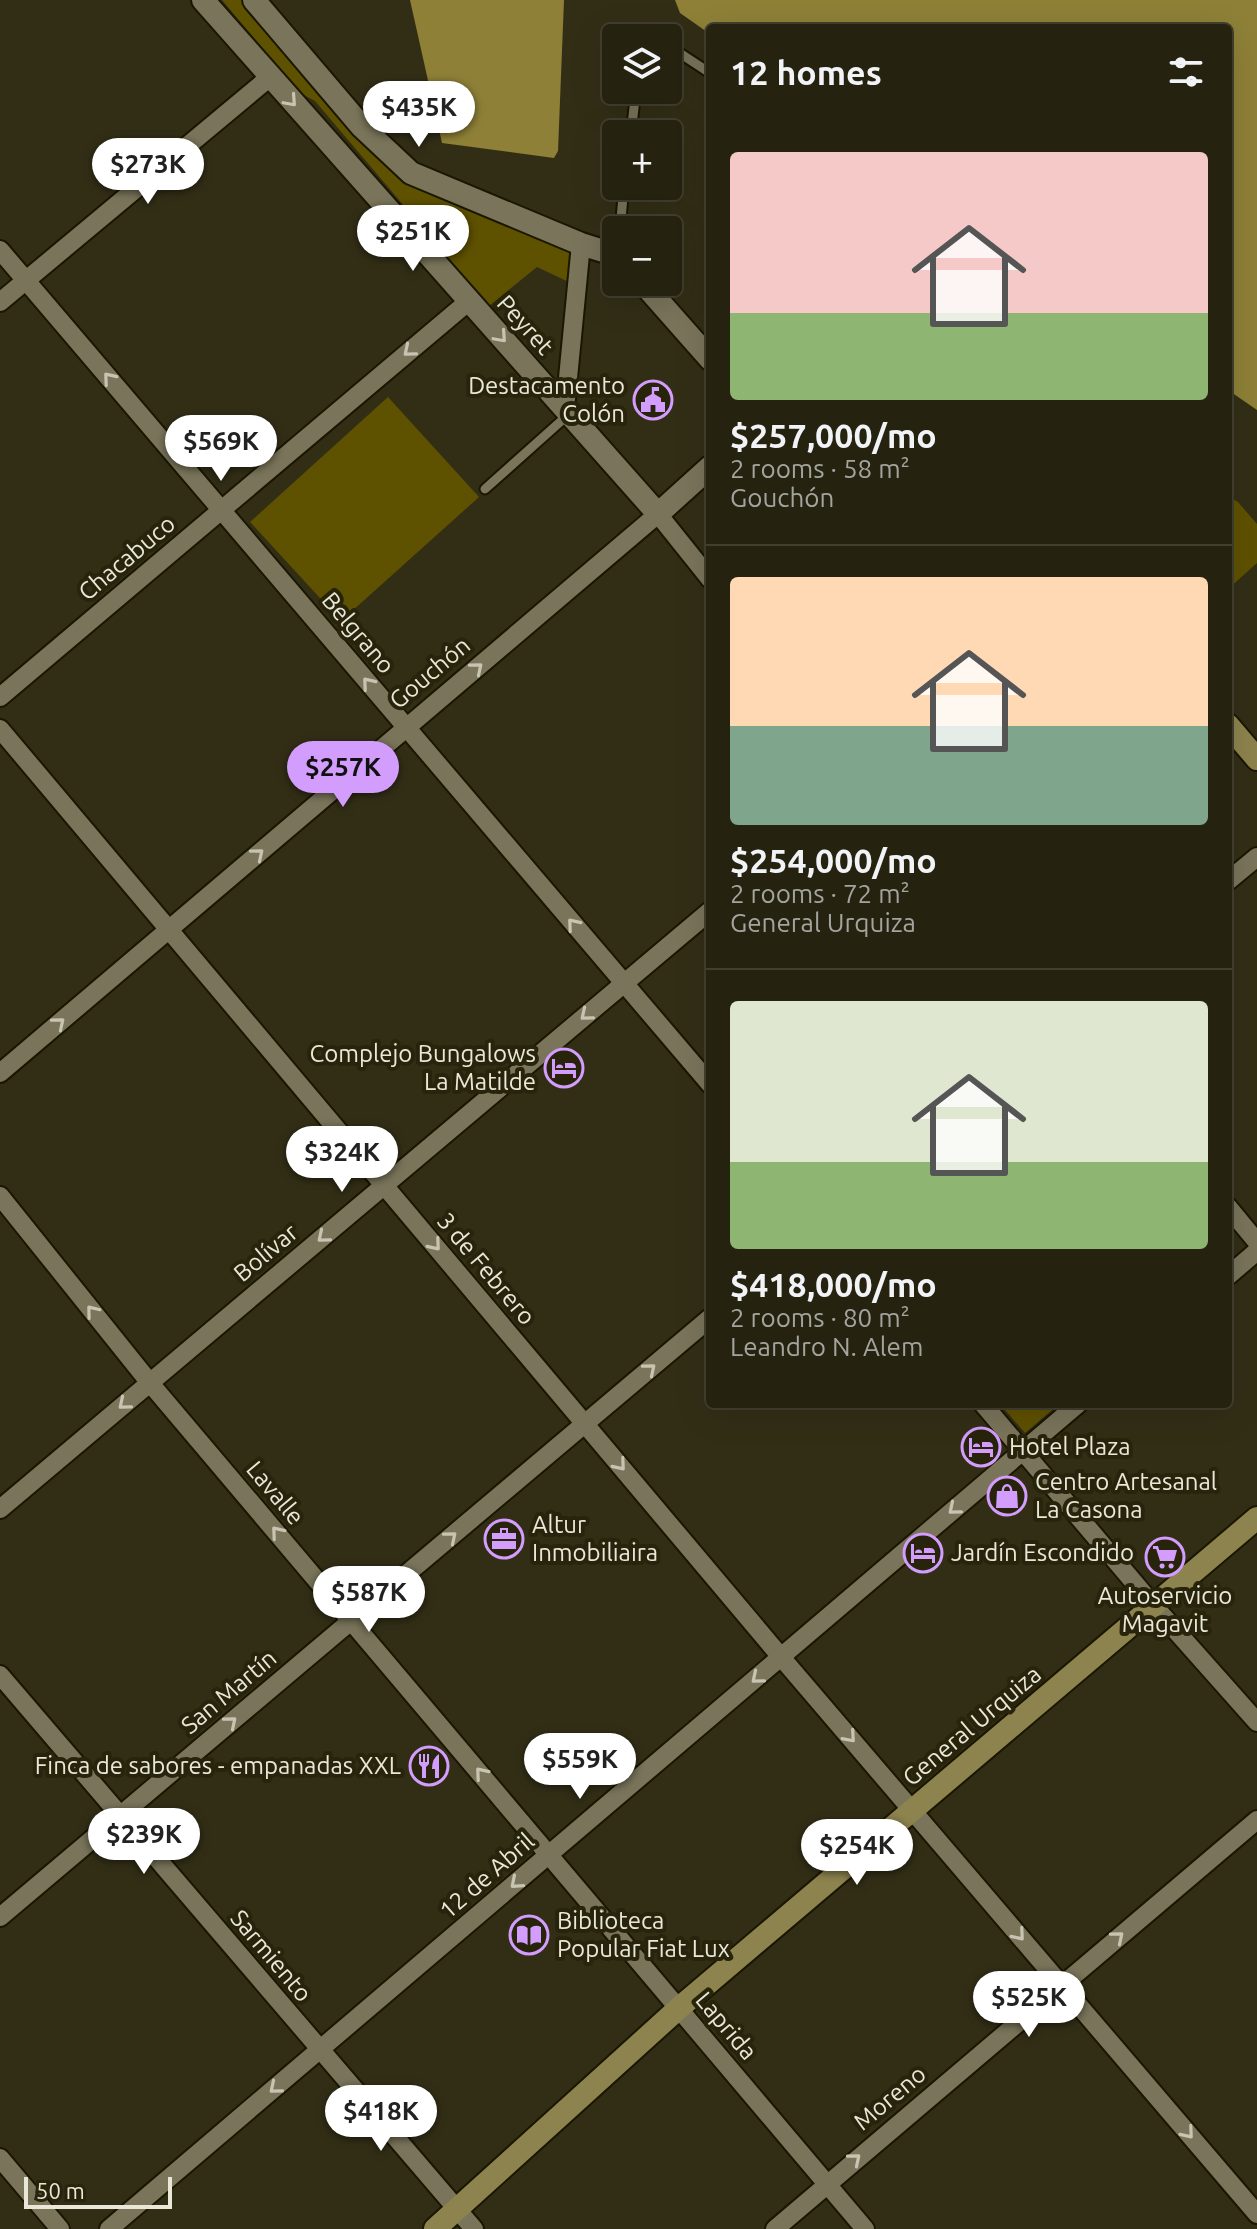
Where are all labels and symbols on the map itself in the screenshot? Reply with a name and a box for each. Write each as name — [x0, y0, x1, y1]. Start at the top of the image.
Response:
pin: $435K — [363, 81, 475, 149]
one-way arrow — [282, 92, 296, 107]
pin: $273K — [92, 138, 204, 206]
pin: $251K — [357, 205, 469, 273]
street label: Peyret — [492, 289, 559, 360]
one-way arrow — [492, 328, 506, 343]
one-way arrow — [404, 341, 419, 356]
place label: Destacamento Colón — [468, 372, 625, 427]
one-way arrow — [104, 373, 119, 388]
public building icon: Destacamento Colón — [632, 379, 674, 421]
pin: $569K — [165, 415, 277, 483]
street label: Chacabuco — [73, 510, 180, 606]
street label: Belgrano — [317, 587, 400, 679]
street label: Gouchón — [384, 631, 475, 714]
one-way arrow — [468, 663, 482, 678]
one-way arrow — [364, 678, 378, 692]
pin: $257K — [287, 741, 399, 809]
one-way arrow — [248, 849, 263, 864]
one-way arrow — [568, 919, 583, 933]
one-way arrow — [581, 1005, 595, 1020]
one-way arrow — [50, 1018, 65, 1033]
place label: Complejo Bungalows La Matilde — [309, 1040, 536, 1095]
hotel icon: Complejo Bungalows La Matilde — [543, 1047, 585, 1089]
pin: $324K — [286, 1126, 398, 1194]
street label: 3 de Febrero — [432, 1207, 541, 1330]
street label: Bolívar — [228, 1218, 303, 1287]
one-way arrow — [318, 1227, 332, 1242]
one-way arrow — [425, 1236, 440, 1250]
one-way arrow — [87, 1306, 102, 1320]
one-way arrow — [640, 1364, 655, 1379]
one-way arrow — [119, 1394, 133, 1409]
hotel icon: Hotel Plaza — [960, 1426, 1002, 1468]
place label: Hotel Plaza — [1009, 1433, 1131, 1460]
street label: Lavalle — [241, 1456, 310, 1530]
one-way arrow — [610, 1456, 625, 1470]
place label: Centro Artesanal La Casona — [1035, 1468, 1217, 1523]
shop icon: Centro Artesanal La Casona — [986, 1475, 1028, 1517]
one-way arrow — [949, 1499, 964, 1514]
place label: Altur Inmobiliaira — [532, 1511, 658, 1566]
office icon: Altur Inmobiliaira — [483, 1518, 525, 1560]
one-way arrow — [272, 1527, 287, 1541]
one-way arrow — [442, 1532, 456, 1547]
hotel icon: Jardín Escondido — [902, 1532, 944, 1574]
supermarket icon: Autoservicio Magavit — [1144, 1536, 1186, 1578]
place label: Jardín Escondido — [951, 1539, 1134, 1566]
pin: $587K — [313, 1566, 425, 1634]
place label: Autoservicio Magavit — [1098, 1582, 1232, 1637]
street label: San Martín — [176, 1644, 282, 1739]
street label: General Urquiza — [897, 1660, 1046, 1791]
one-way arrow — [751, 1668, 766, 1683]
one-way arrow — [222, 1717, 236, 1732]
one-way arrow — [840, 1728, 855, 1743]
pin: $559K — [524, 1733, 636, 1801]
restaurant icon: Finca de sabores - empanadas XXL — [408, 1745, 450, 1787]
place label: Finca de sabores - empanadas XXL — [35, 1752, 401, 1779]
one-way arrow — [476, 1767, 491, 1782]
pin: $239K — [88, 1808, 200, 1876]
pin: $254K — [801, 1819, 913, 1887]
street label: 12 de Abril — [434, 1827, 539, 1924]
one-way arrow — [511, 1873, 526, 1888]
street label: Sarmiento — [225, 1905, 317, 2007]
place label: Biblioteca Popular Fiat Lux — [557, 1907, 730, 1962]
library icon: Biblioteca Popular Fiat Lux — [508, 1914, 550, 1956]
one-way arrow — [1009, 1926, 1024, 1940]
one-way arrow — [1108, 1932, 1123, 1947]
pin: $525K — [973, 1971, 1085, 2039]
street label: Laprida — [690, 1986, 762, 2065]
street label: Moreno — [848, 2060, 931, 2135]
one-way arrow — [270, 2078, 285, 2093]
pin: $418K — [325, 2085, 437, 2153]
one-way arrow — [1178, 2123, 1193, 2138]
one-way arrow — [845, 2154, 860, 2169]
scale bar — [24, 2173, 172, 2209]

